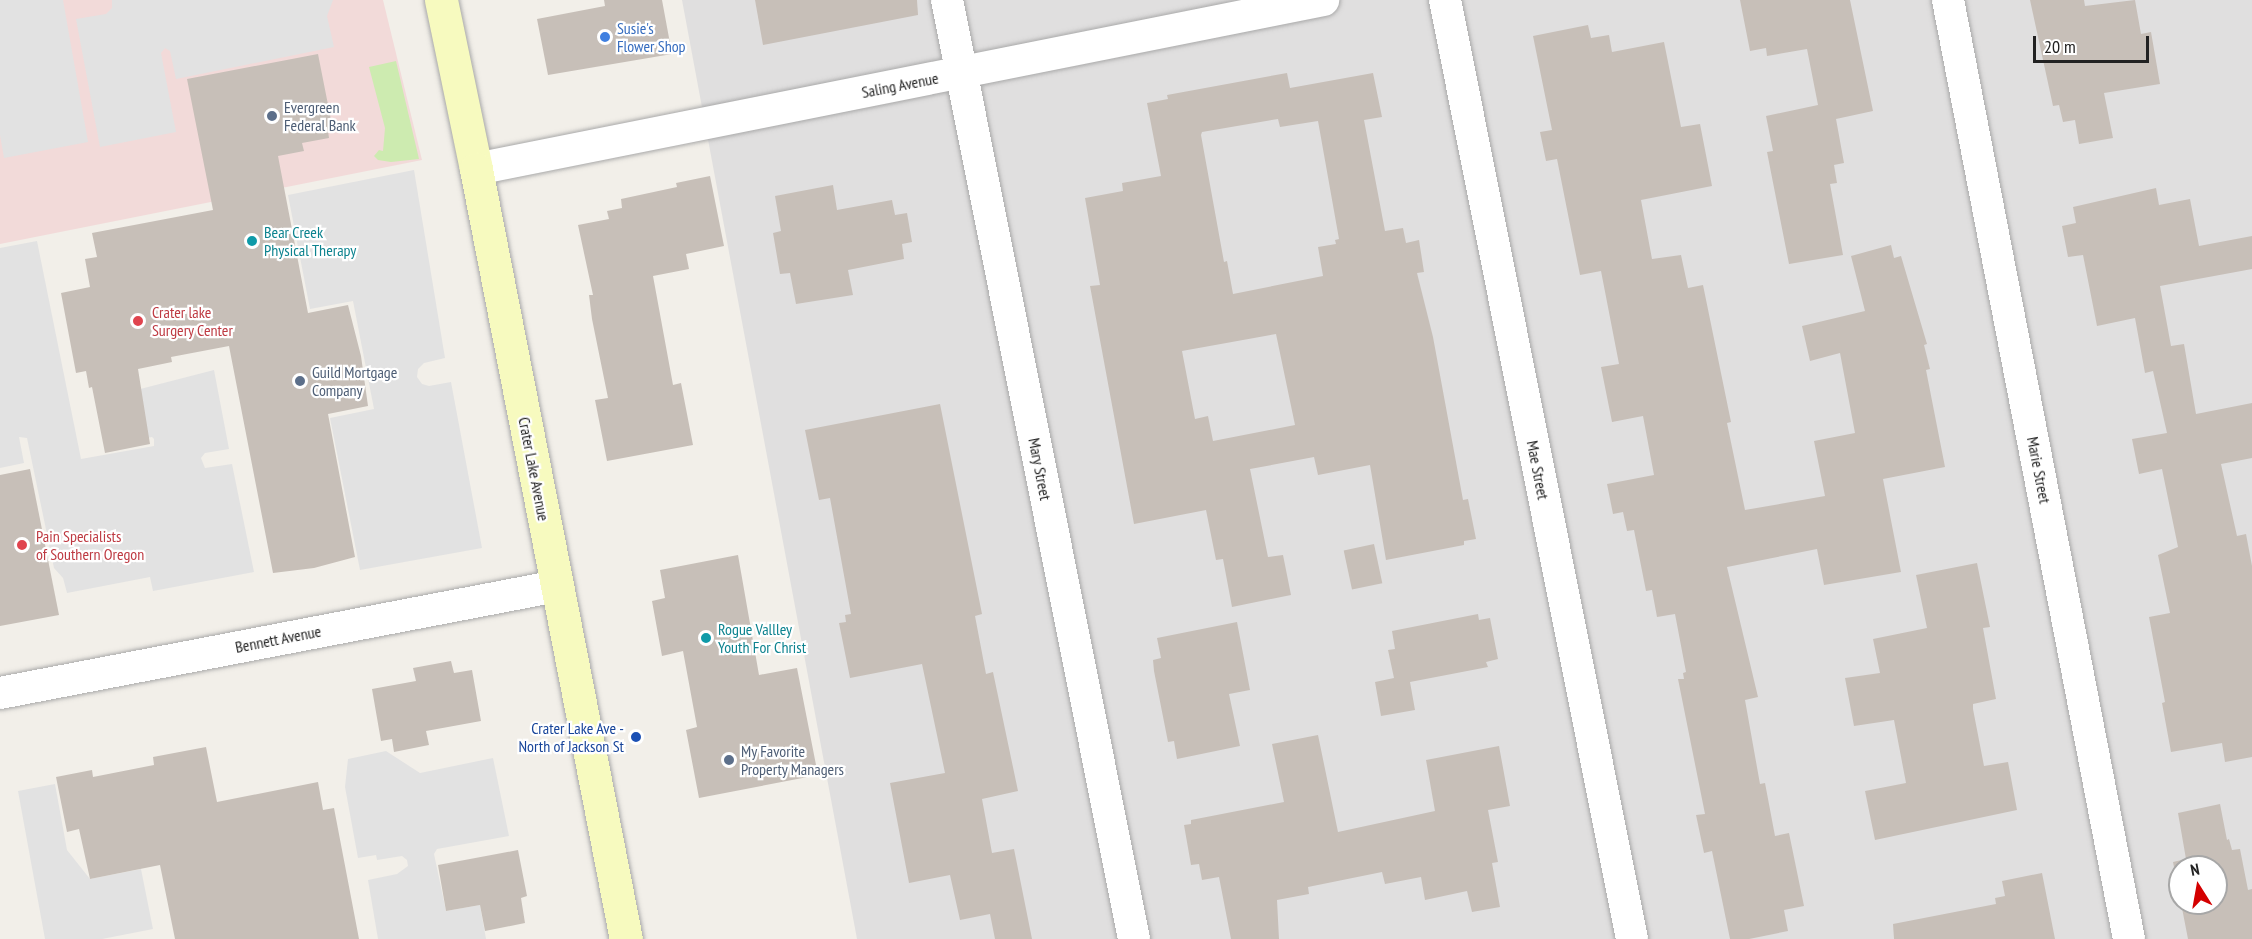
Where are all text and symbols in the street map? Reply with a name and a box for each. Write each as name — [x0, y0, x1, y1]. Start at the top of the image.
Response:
place label: Susie's Flower Shop — [617, 18, 686, 56]
scale bar — [2036, 24, 2152, 62]
marker: Susie's Flower Shop — [598, 30, 612, 44]
text: 20 m — [2044, 35, 2076, 58]
street label: Saling Avenue — [860, 68, 940, 102]
place label: Evergreen Federal Bank — [284, 97, 356, 135]
marker: Evergreen Federal Bank — [265, 109, 279, 123]
place label: Bear Creek Physical Therapy — [264, 222, 357, 260]
marker: Bear Creek Physical Therapy — [245, 234, 259, 248]
place label: Crater lake Surgery Center — [152, 302, 233, 340]
marker: Crater lake Surgery Center — [129, 312, 147, 330]
place label: Guild Mortgage Company — [312, 362, 397, 400]
marker: Guild Mortgage Company — [293, 374, 307, 388]
street label: Crater Lake Avenue — [514, 415, 554, 523]
street label: Marie Street — [2023, 435, 2055, 505]
street label: Mary Street — [1025, 436, 1055, 502]
street label: Mae Street — [1523, 439, 1553, 501]
place label: Pain Specialists of Southern Oregon — [36, 526, 144, 564]
marker: Pain Specialists of Southern Oregon — [13, 536, 31, 554]
place label: Rogue Vallley Youth For Christ — [718, 619, 806, 657]
street label: Bennett Avenue — [233, 621, 323, 657]
marker: Rogue Vallley Youth For Christ — [699, 631, 713, 645]
place label: Crater Lake Ave - North of Jackson St — [518, 718, 624, 756]
marker: Crater Lake Ave - North of Jackson St — [629, 730, 643, 744]
place label: My Favorite Property Managers — [741, 741, 844, 779]
marker: My Favorite Property Managers — [722, 753, 736, 767]
north arrow — [2168, 855, 2228, 915]
text: N — [2189, 859, 2201, 880]

